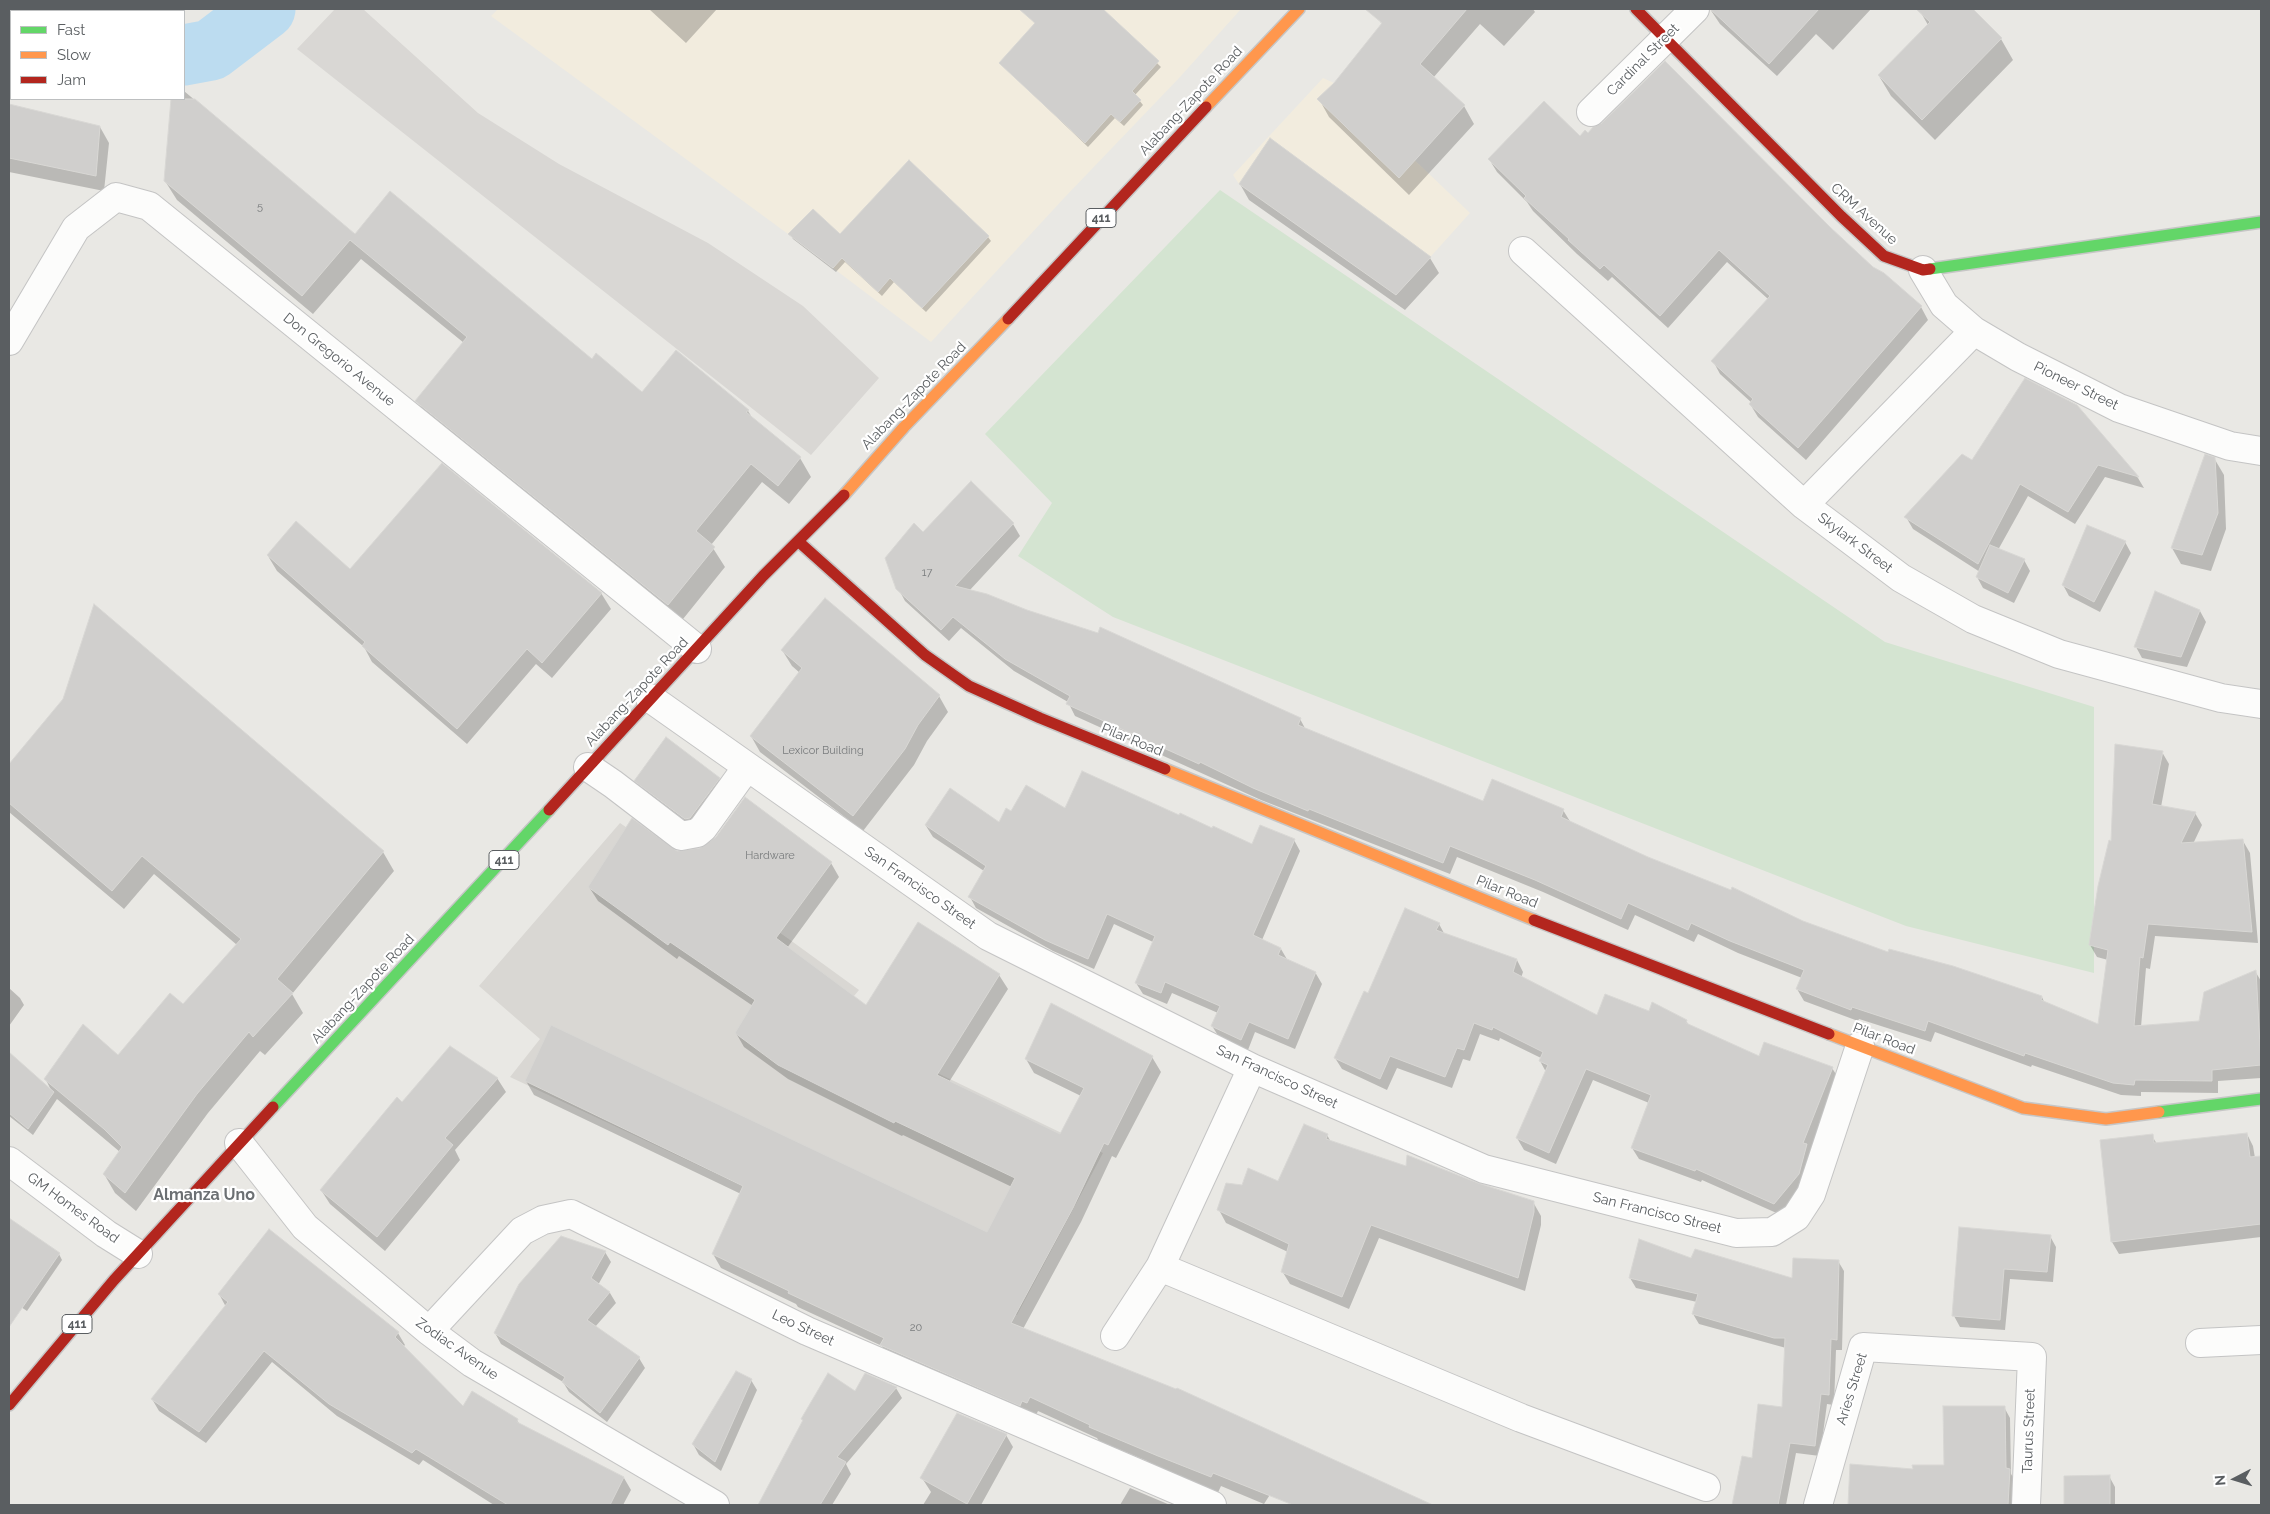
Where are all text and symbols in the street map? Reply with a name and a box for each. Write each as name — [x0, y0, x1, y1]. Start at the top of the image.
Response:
legend — [10, 10, 185, 100]
street label: Cardinal Street — [1603, 20, 1683, 100]
text: Fast — [57, 21, 85, 39]
street label: Alabang-Zapote Road — [1136, 43, 1246, 159]
text: Slow — [57, 46, 91, 64]
text: Jam — [57, 71, 86, 89]
street label: CRM Avenue — [1827, 180, 1901, 248]
house number: 5 — [257, 200, 263, 214]
road number: 411 — [1086, 208, 1116, 228]
street label: Don Gregorio Avenue — [280, 310, 398, 410]
street label: Alabang-Zapote Road — [858, 339, 970, 453]
street label: Pioneer Street — [2031, 358, 2121, 414]
street label: Skylark Street — [1814, 509, 1896, 577]
house number: 17 — [922, 566, 932, 580]
street label: Alabang-Zapote Road — [582, 634, 692, 750]
street label: Pilar Road — [1099, 720, 1165, 760]
house number: Lexicor Building — [782, 744, 864, 758]
street label: San Francisco Street — [861, 843, 979, 933]
house number: Hardware — [745, 849, 795, 863]
road number: 411 — [489, 850, 519, 870]
street label: Pilar Road — [1474, 872, 1540, 912]
street label: Alabang-Zapote Road — [308, 931, 418, 1047]
street label: Pilar Road — [1851, 1019, 1917, 1059]
street label: San Francisco Street — [1214, 1041, 1340, 1113]
street label: GM Homes Road — [24, 1169, 122, 1247]
district label: Almanza Uno — [153, 1185, 255, 1205]
street label: San Francisco Street — [1591, 1189, 1723, 1237]
street label: Leo Street — [769, 1306, 837, 1350]
street label: Zodiac Avenue — [413, 1314, 501, 1384]
road number: 411 — [62, 1315, 92, 1334]
house number: 20 — [910, 1321, 922, 1335]
street label: Aries Street — [1833, 1351, 1871, 1427]
street label: Taurus Street — [2019, 1388, 2039, 1474]
north arrow — [2210, 1454, 2260, 1504]
text: N — [2212, 1474, 2228, 1486]

